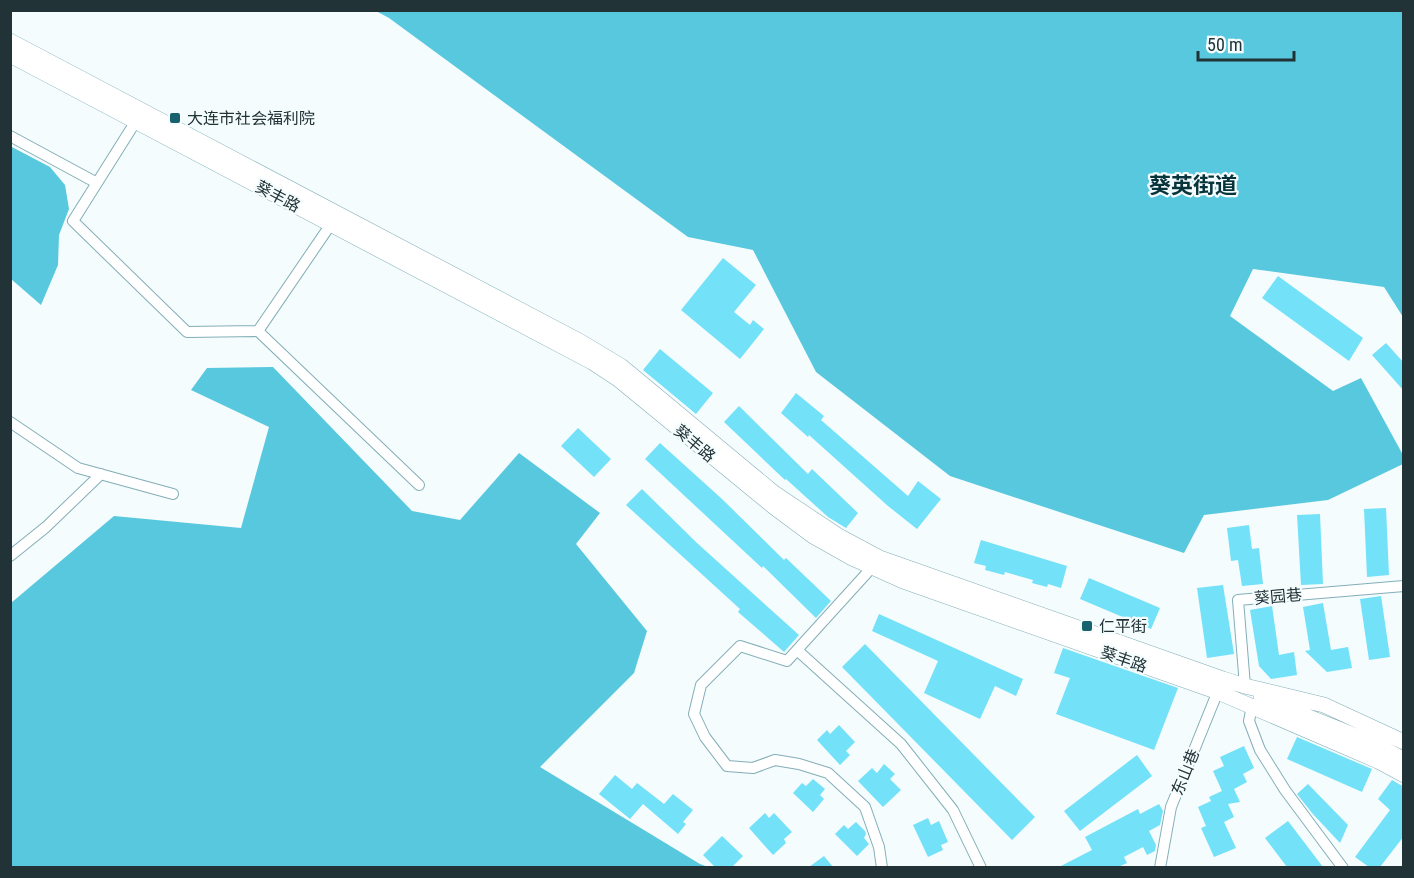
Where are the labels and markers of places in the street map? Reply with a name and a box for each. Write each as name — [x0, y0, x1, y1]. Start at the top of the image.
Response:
place label: 大连市社会福利院 — [187, 109, 315, 128]
marker: 大连市社会福利院 — [168, 111, 182, 125]
place label: 仁平街 — [1099, 617, 1147, 636]
marker: 仁平街 — [1080, 619, 1094, 633]

